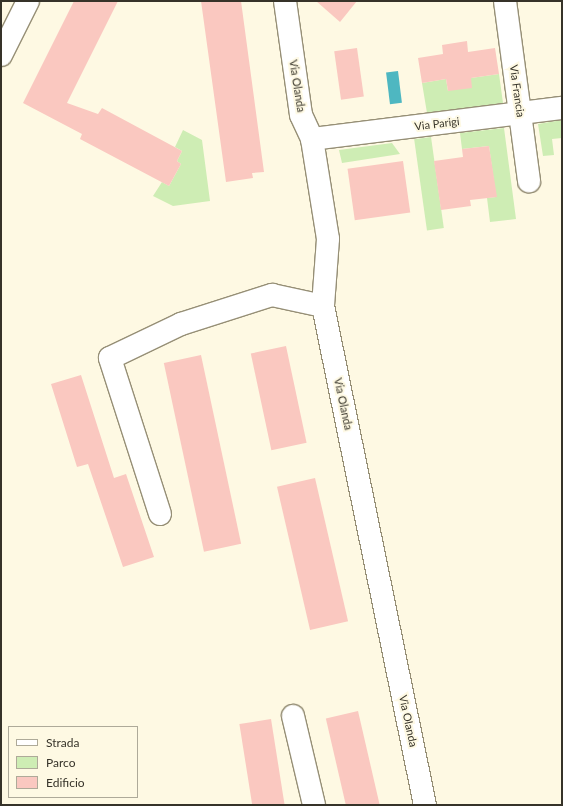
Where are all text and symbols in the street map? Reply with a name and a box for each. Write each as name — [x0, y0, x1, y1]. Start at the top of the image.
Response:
street label: Via Olanda — [286, 59, 308, 113]
street label: Via Francia — [507, 64, 527, 118]
street label: Via Parigi — [414, 115, 460, 133]
street label: Via Olanda — [331, 377, 355, 431]
street label: Via Olanda — [396, 694, 420, 748]
legend — [8, 726, 138, 798]
text: Strada — [46, 735, 79, 750]
text: Parco — [46, 755, 76, 770]
text: Edificio — [46, 775, 85, 790]

